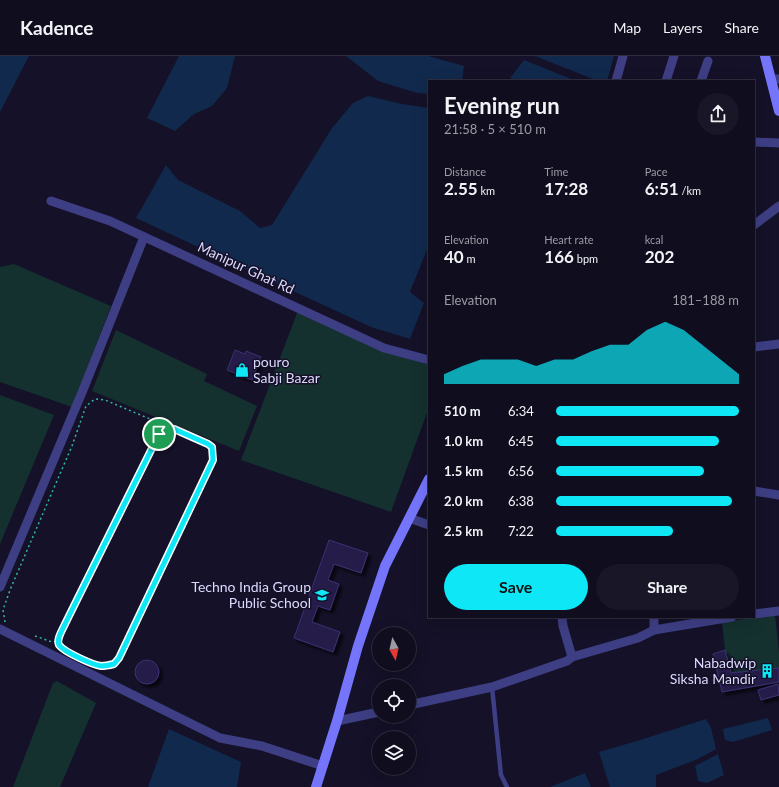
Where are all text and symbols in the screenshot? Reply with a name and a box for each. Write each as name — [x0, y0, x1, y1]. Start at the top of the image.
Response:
text: Kadence — [20, 16, 93, 39]
text: Map — [613, 19, 641, 36]
text: Layers — [663, 19, 703, 36]
text: Share — [725, 19, 759, 36]
text: Evening run — [444, 92, 560, 119]
button: share — [697, 93, 739, 135]
text: 21:58 · 5 × 510 m — [444, 121, 546, 137]
text: Distance — [444, 165, 486, 178]
text: Time — [544, 165, 568, 178]
text: Pace — [645, 165, 668, 178]
text: 2.55 — [444, 178, 478, 199]
text: 17:28 — [544, 178, 588, 199]
text: 6:51 — [645, 178, 679, 199]
text: km — [478, 184, 495, 197]
text: /km — [679, 184, 701, 197]
text: Elevation — [444, 233, 489, 246]
text: Heart rate — [544, 233, 594, 246]
text: kcal — [645, 233, 663, 246]
street label: Manipur Ghat Rd — [195, 238, 297, 297]
text: 40 — [444, 246, 464, 267]
text: 166 — [544, 246, 574, 267]
text: 202 — [645, 246, 674, 267]
text: m — [464, 252, 476, 265]
text: bpm — [574, 252, 598, 265]
text: Elevation — [444, 292, 497, 308]
text: 181–188 m — [672, 292, 739, 308]
place label: pouro Sabji Bazar — [253, 353, 320, 386]
shop icon: pouro Sabji Bazar — [234, 362, 250, 378]
text: 510 m — [444, 403, 481, 419]
text: 6:34 — [508, 403, 534, 419]
pin — [142, 417, 176, 451]
icon: arrive — [148, 423, 170, 445]
text: 1.0 km — [444, 433, 483, 449]
text: 6:45 — [508, 433, 534, 449]
text: 1.5 km — [444, 463, 483, 479]
text: 6:56 — [508, 463, 534, 479]
text: 2.0 km — [444, 493, 483, 509]
text: 6:38 — [508, 493, 534, 509]
text: 2.5 km — [444, 523, 483, 539]
text: 7:22 — [508, 523, 534, 539]
button: Save — [444, 564, 588, 610]
button: Share — [596, 564, 739, 610]
place label: Techno India Group Public School — [191, 578, 311, 611]
school or university icon: Techno India Group Public School — [314, 587, 330, 603]
north arrow — [372, 627, 416, 671]
map controls — [372, 627, 416, 775]
place label: Nabadwip Siksha Mandir — [670, 654, 756, 687]
building icon: Nabadwip Siksha Mandir — [759, 663, 775, 679]
button: locate — [372, 679, 416, 723]
button: layers — [372, 731, 416, 775]

